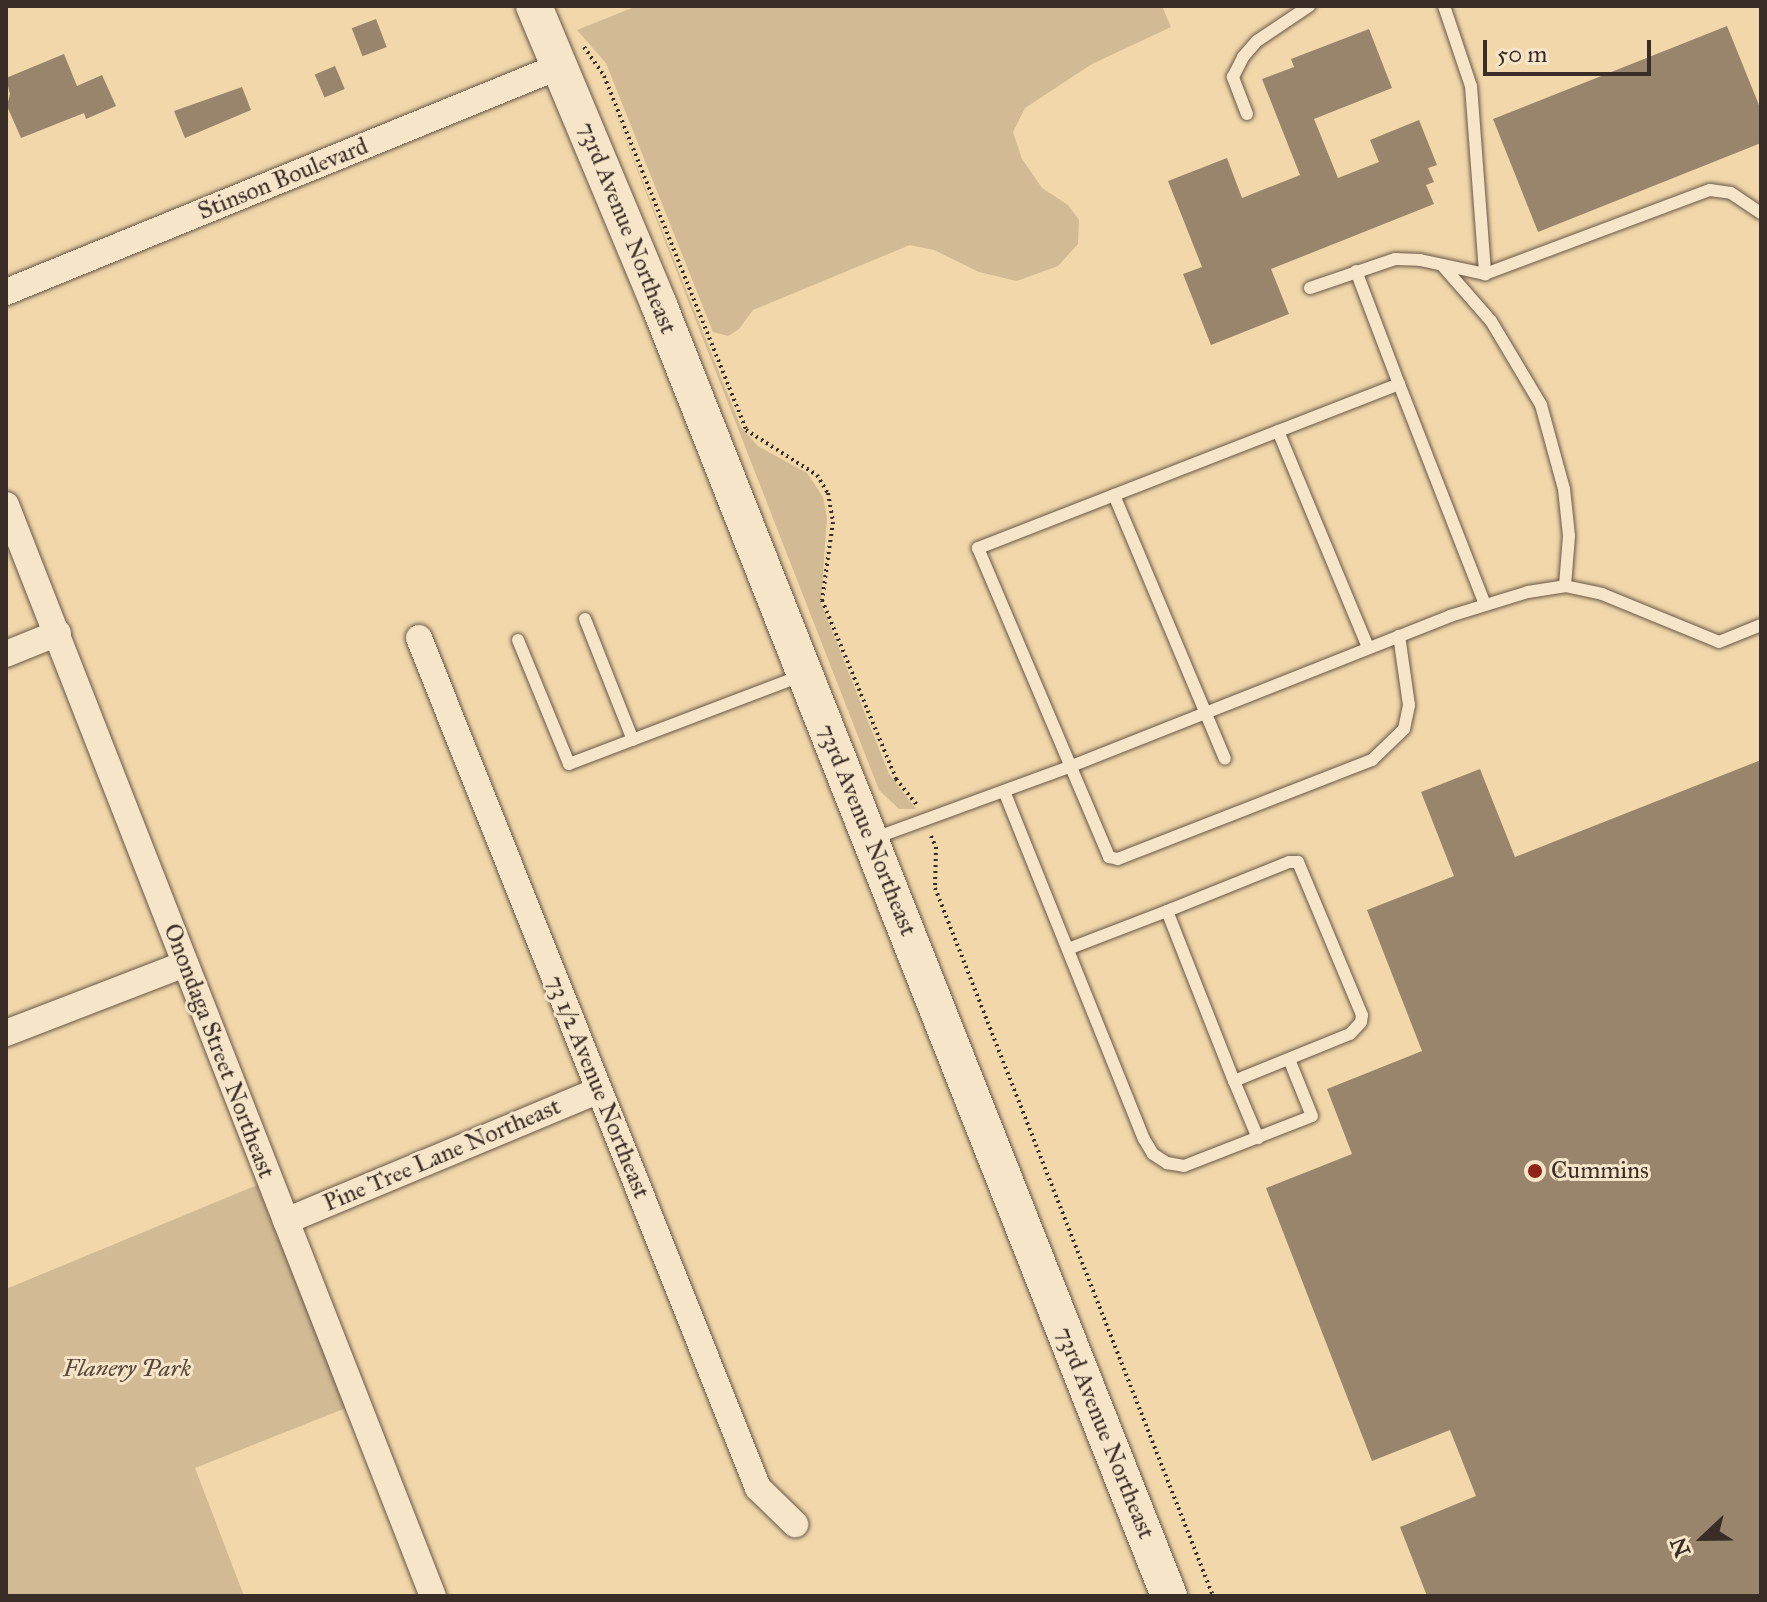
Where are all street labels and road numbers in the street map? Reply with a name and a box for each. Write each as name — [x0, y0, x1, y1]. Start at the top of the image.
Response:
street label: 73rd Avenue Northeast — [571, 118, 683, 338]
street label: Stinson Boulevard — [194, 132, 372, 226]
street label: 73rd Avenue Northeast — [811, 720, 923, 940]
street label: Onondaga Street Northeast — [157, 920, 281, 1182]
street label: 73 1/2 Avenue Northeast — [540, 971, 656, 1203]
street label: Pine Tree Lane Northeast — [319, 1092, 565, 1218]
street label: 73rd Avenue Northeast — [1049, 1323, 1161, 1543]

